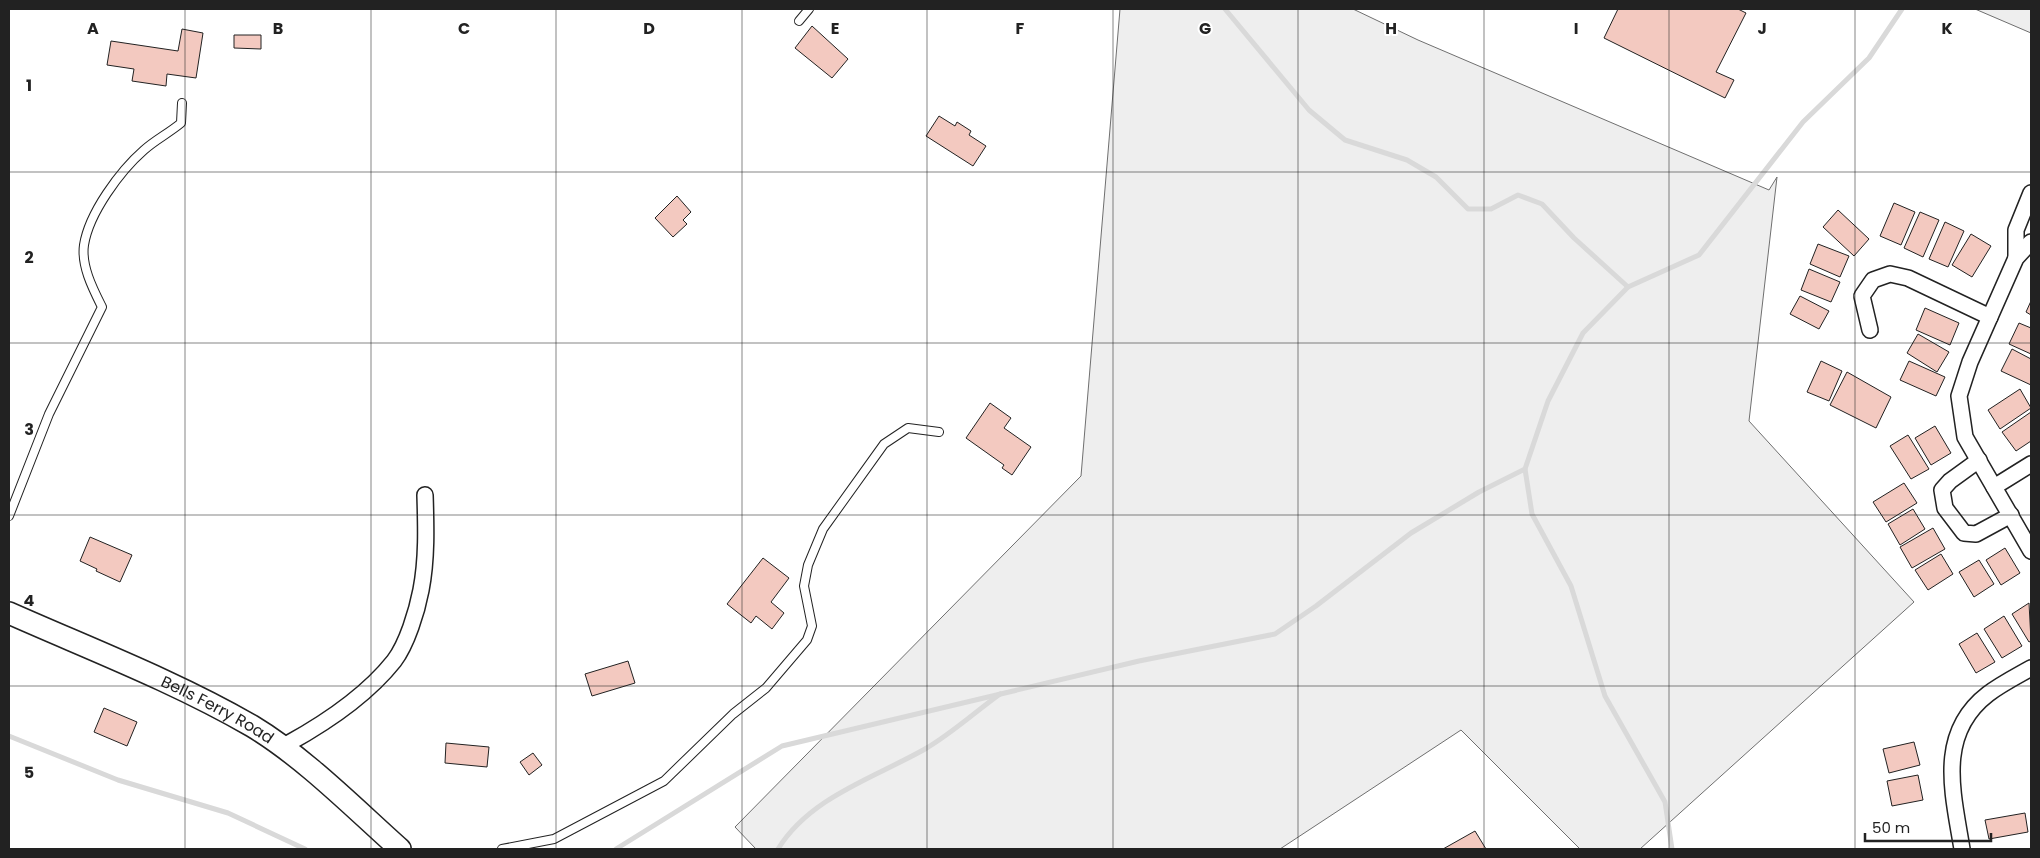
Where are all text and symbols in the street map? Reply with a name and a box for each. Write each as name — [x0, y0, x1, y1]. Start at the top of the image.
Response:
text: A — [87, 17, 99, 40]
text: B — [273, 17, 283, 40]
text: C — [458, 17, 470, 40]
text: D — [643, 17, 655, 40]
text: E — [831, 17, 839, 40]
text: F — [1016, 17, 1025, 40]
text: G — [1199, 17, 1211, 40]
text: H — [1385, 17, 1397, 40]
text: I — [1574, 17, 1578, 40]
text: J — [1757, 17, 1767, 40]
text: K — [1941, 17, 1953, 40]
text: 1 — [26, 74, 32, 97]
text: 2 — [24, 246, 34, 269]
text: 3 — [24, 418, 34, 441]
text: 4 — [24, 589, 35, 612]
street label: Bells Ferry Road — [158, 670, 279, 749]
text: 5 — [24, 761, 34, 784]
scale bar — [1865, 810, 1991, 842]
text: 50 m — [1872, 817, 1910, 838]

